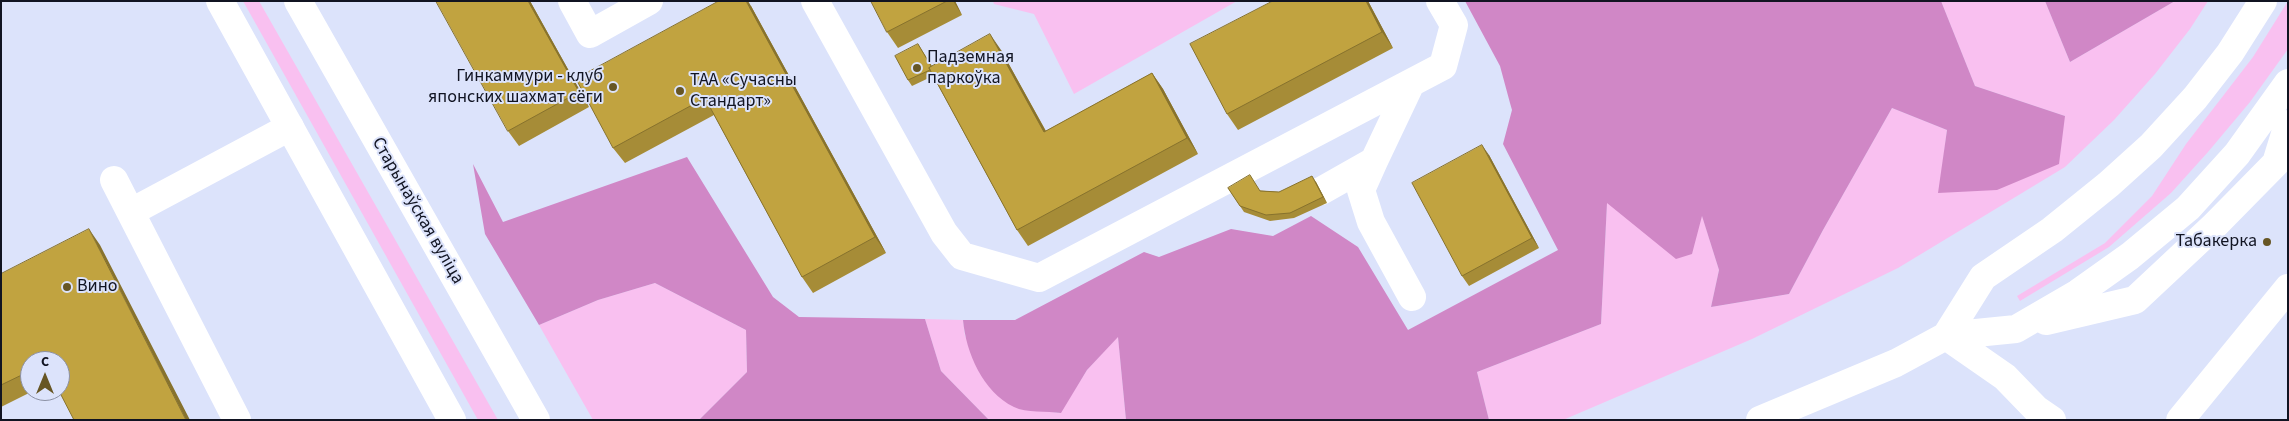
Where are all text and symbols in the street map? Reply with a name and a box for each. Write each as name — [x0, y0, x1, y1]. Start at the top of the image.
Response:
place label: Падземная паркоўка — [927, 47, 1014, 90]
marker: Падземная паркоўка — [911, 62, 923, 74]
place label: Гинкаммури - клуб японских шахмат сёги — [428, 66, 603, 108]
place label: ТАА «Сучасны Стандарт» — [690, 70, 797, 112]
marker: Гинкаммури - клуб японских шахмат сёги — [607, 81, 619, 93]
marker: ТАА «Сучасны Стандарт» — [674, 85, 686, 97]
street label: Старынаўская вуліца — [366, 134, 468, 288]
place label: Табакерка — [2176, 231, 2257, 253]
marker: Табакерка — [2261, 236, 2273, 248]
place label: Вино — [77, 276, 118, 298]
marker: Вино — [61, 281, 73, 293]
north arrow — [20, 351, 70, 401]
text: С — [41, 352, 49, 372]

